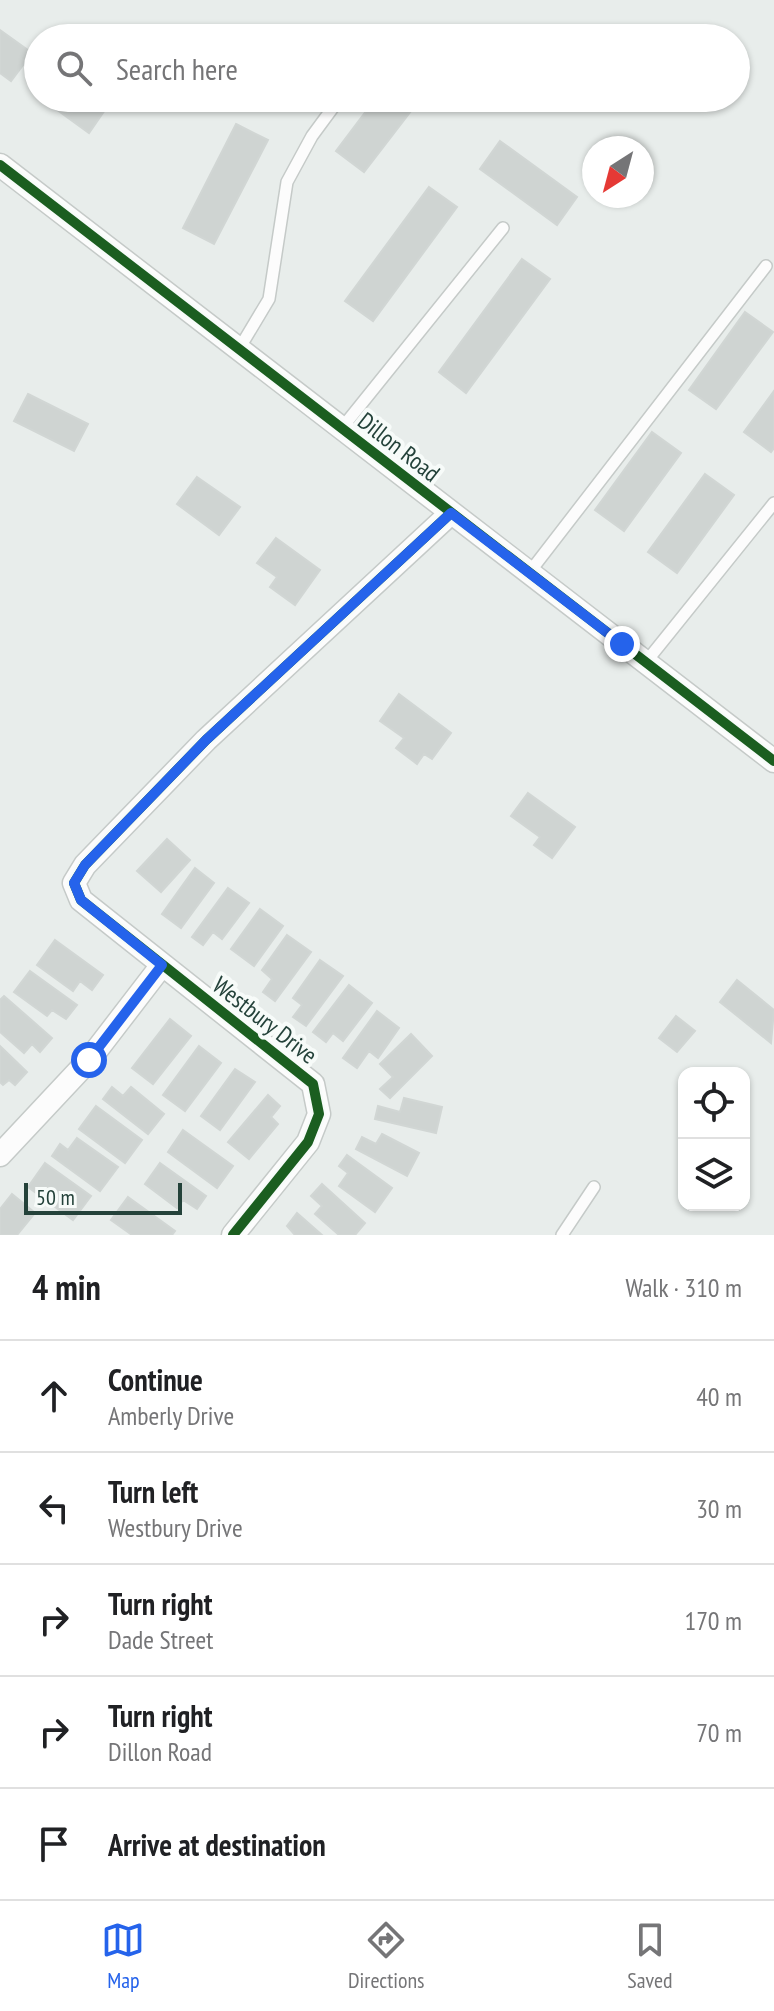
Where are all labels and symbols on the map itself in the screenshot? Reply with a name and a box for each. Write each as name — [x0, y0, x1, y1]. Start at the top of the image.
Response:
north arrow — [582, 136, 654, 208]
street label: Dillon Road — [352, 405, 446, 489]
route end — [604, 626, 640, 662]
street label: Westbury Drive — [206, 970, 324, 1070]
route start — [71, 1042, 107, 1078]
scale bar — [24, 1179, 182, 1215]

